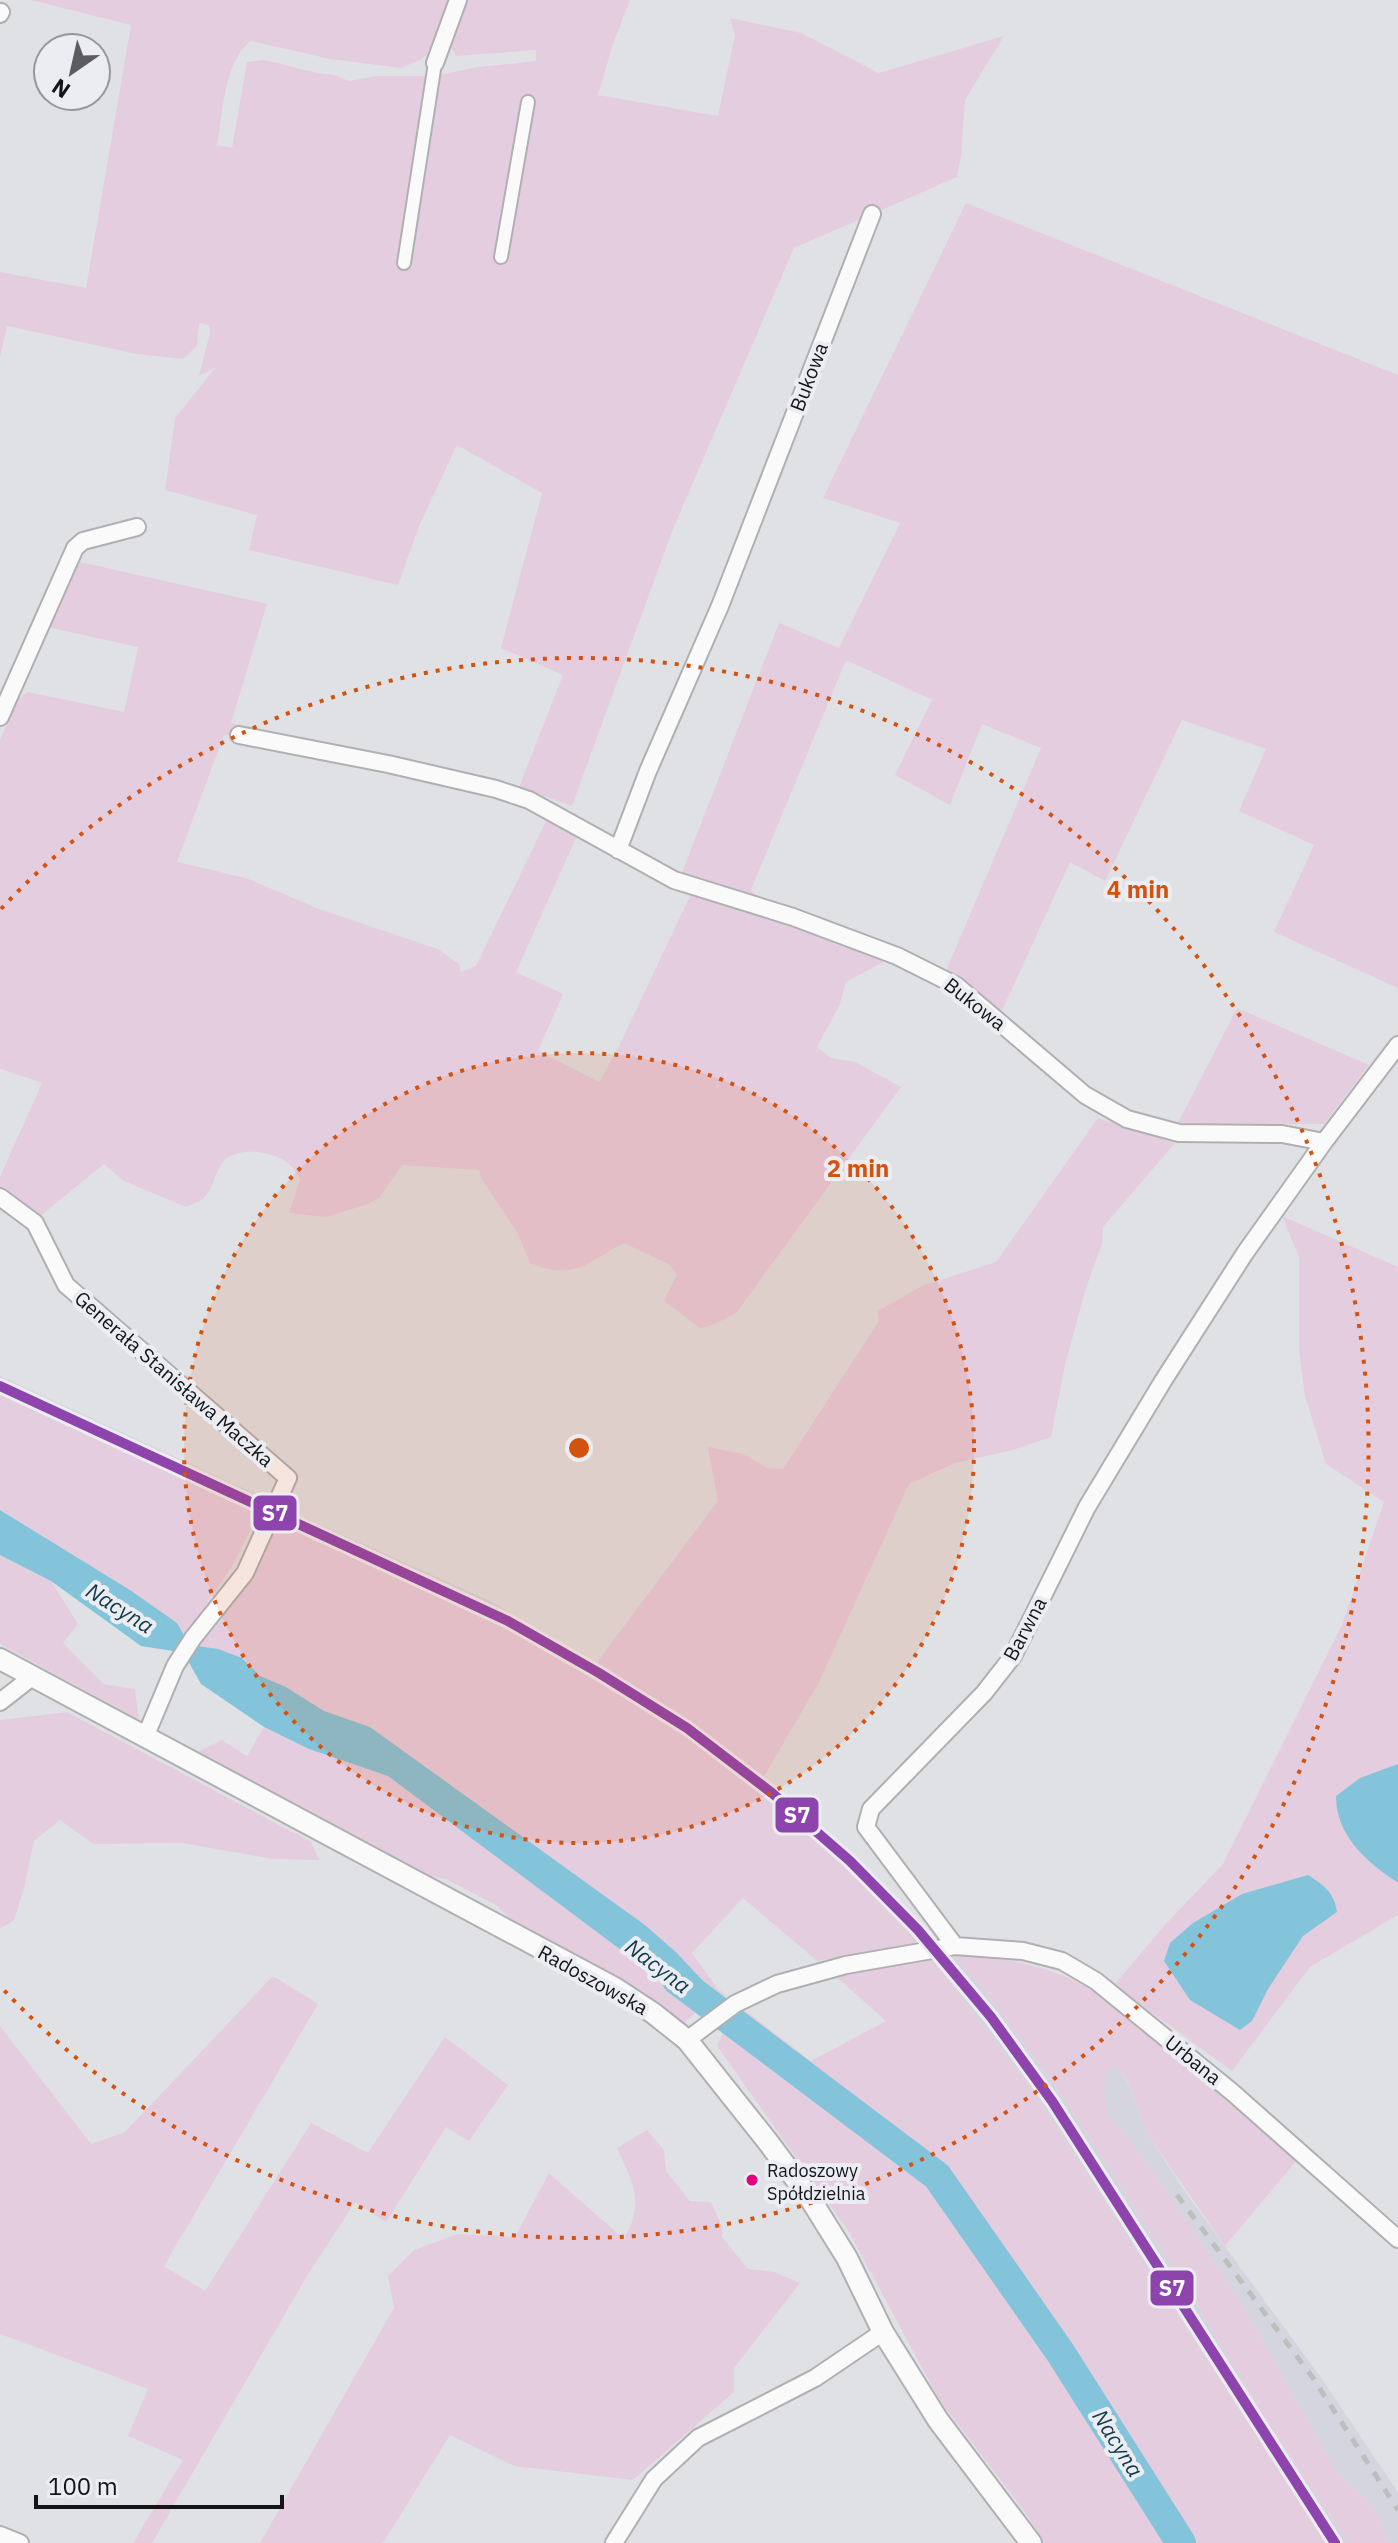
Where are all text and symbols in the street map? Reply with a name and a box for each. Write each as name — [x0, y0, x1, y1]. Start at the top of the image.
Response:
north arrow — [32, 32, 112, 112]
text: N — [46, 73, 75, 105]
street label: Bukowa — [783, 338, 834, 415]
text: 4 min — [1107, 873, 1169, 905]
street label: Bukowa — [939, 971, 1012, 1036]
text: 2 min — [827, 1152, 889, 1184]
street label: Generała Stanisława Maczka — [69, 1285, 280, 1473]
centre of rings — [565, 1434, 593, 1462]
line badge: S7 — [252, 1494, 298, 1532]
text: S7 — [262, 1498, 288, 1527]
water label: Nacyna — [81, 1576, 160, 1640]
street label: Barwna — [997, 1592, 1053, 1665]
line badge: S7 — [774, 1796, 820, 1834]
text: S7 — [784, 1800, 810, 1829]
water label: Nacyna — [620, 1932, 697, 2000]
street label: Radoszowska — [533, 1938, 653, 2021]
street label: Urbana — [1159, 2029, 1227, 2091]
place label: Radoszowy Spółdzielnia — [767, 2159, 866, 2205]
marker: Radoszowy Spółdzielnia — [744, 2172, 760, 2188]
line badge: S7 — [1149, 2269, 1195, 2307]
text: S7 — [1159, 2273, 1185, 2302]
water label: Nacyna — [1086, 2403, 1150, 2482]
scale bar — [36, 2459, 282, 2509]
text: 100 m — [48, 2470, 118, 2502]

